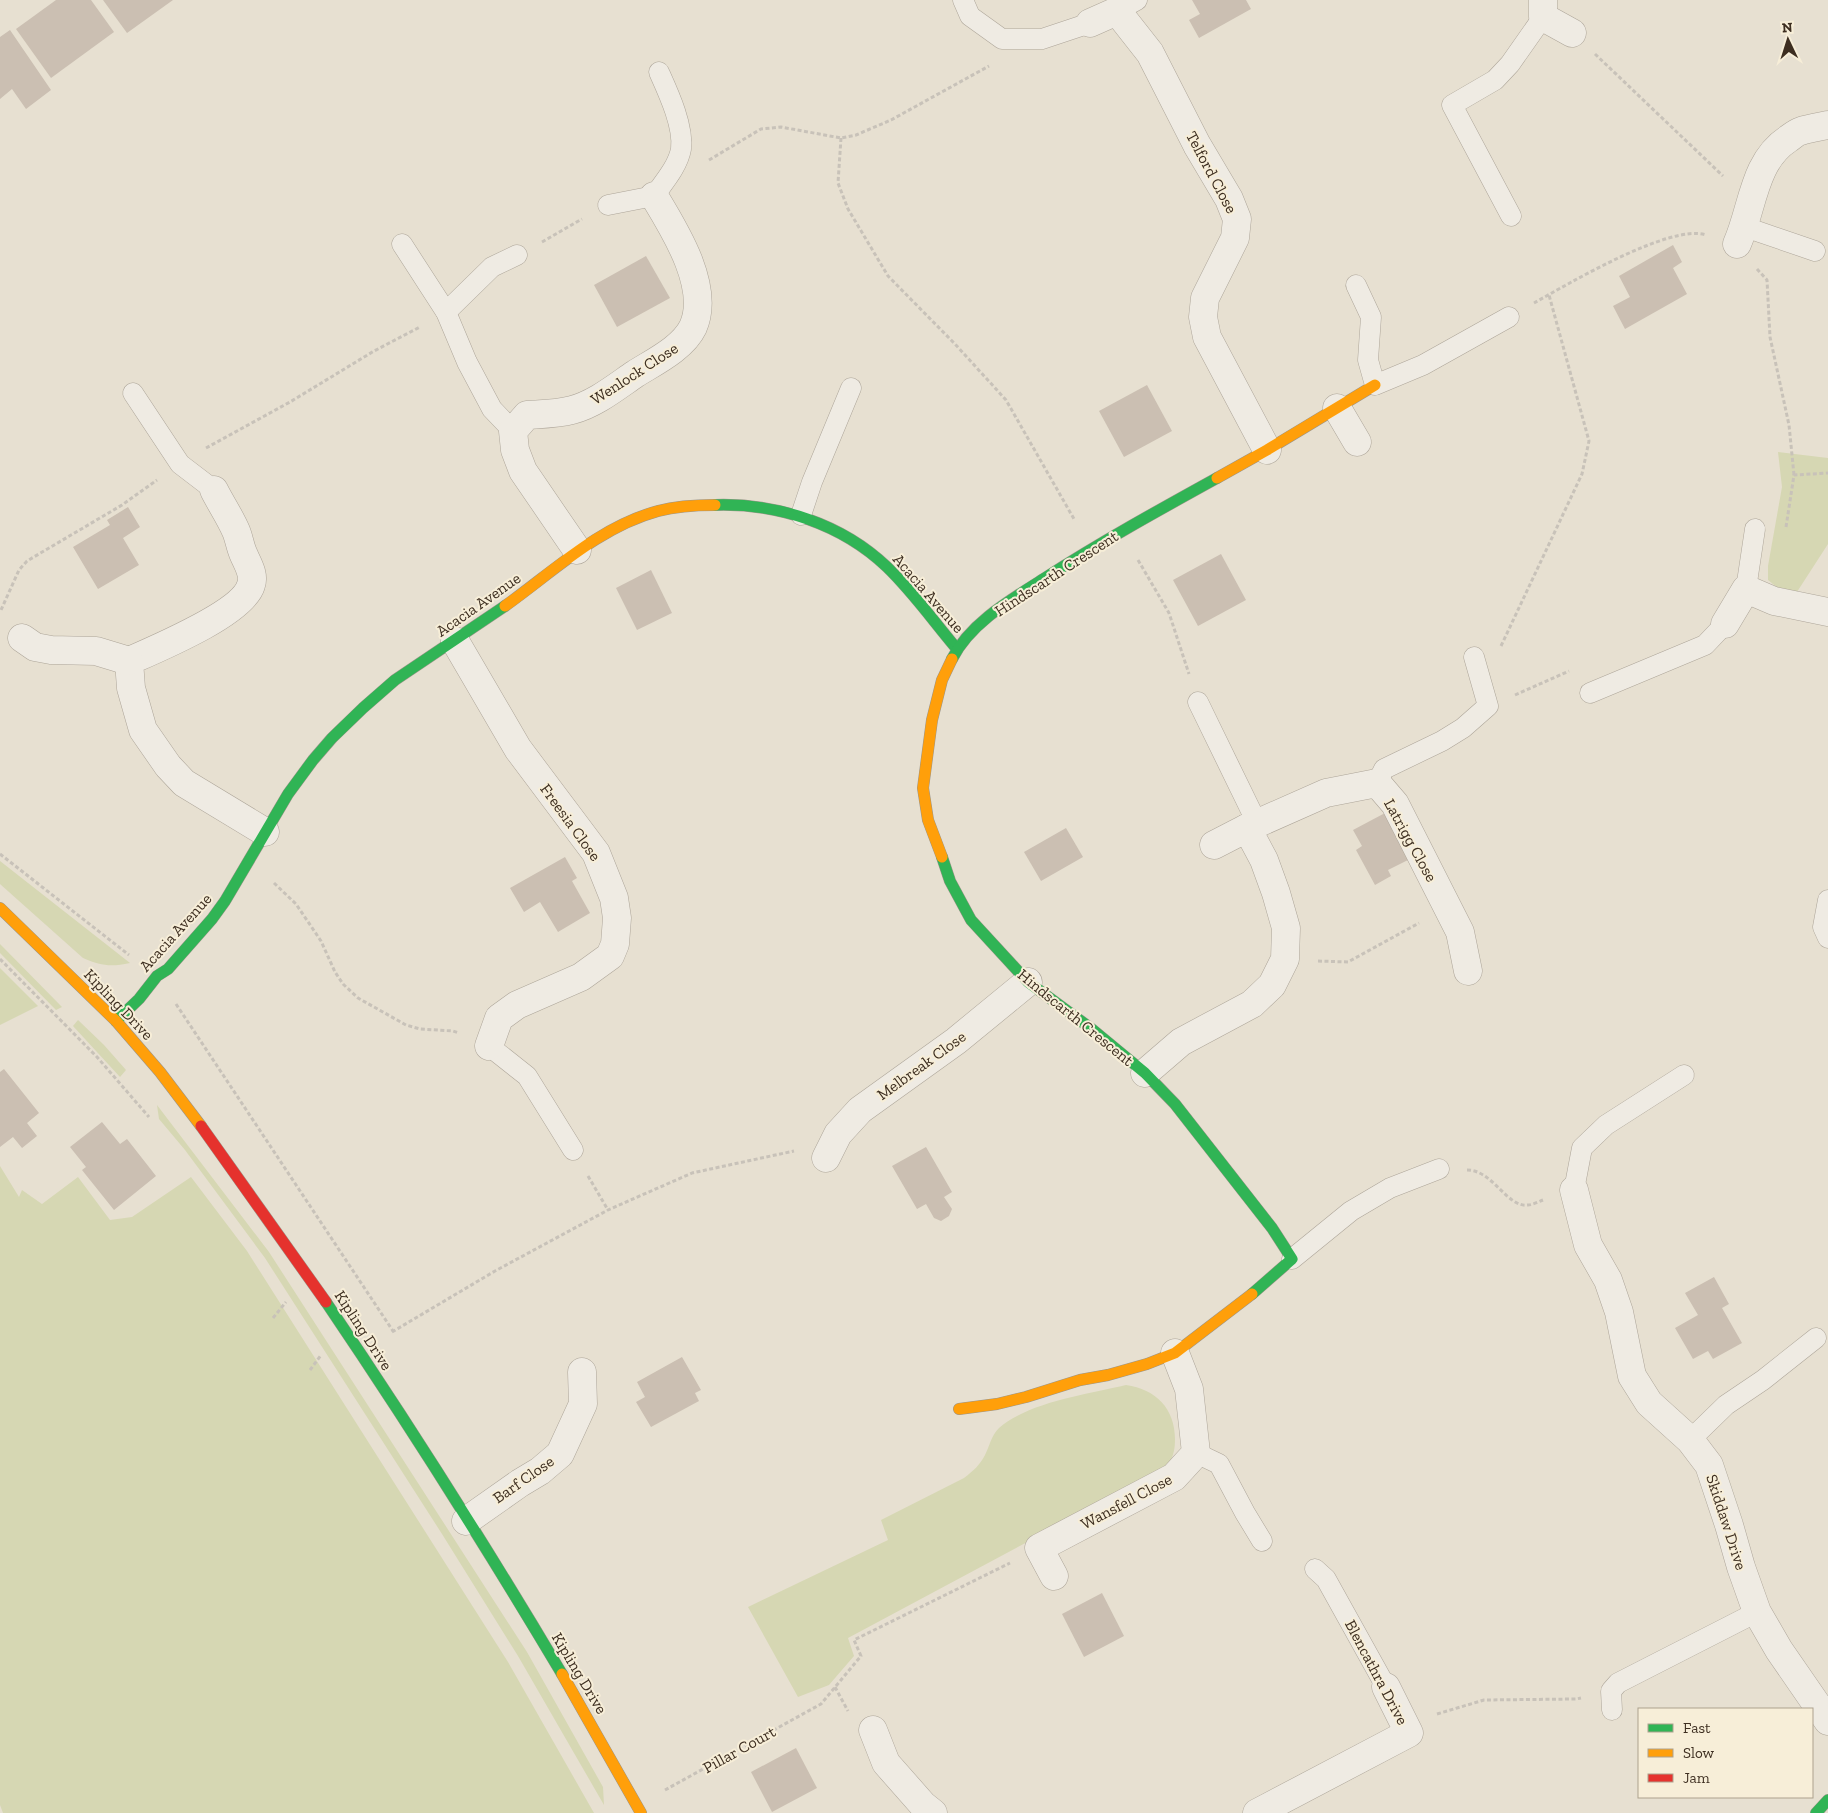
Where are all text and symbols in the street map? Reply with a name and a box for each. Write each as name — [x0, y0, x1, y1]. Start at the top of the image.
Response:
north arrow — [1763, 15, 1813, 65]
text: N — [1781, 19, 1793, 36]
street label: Telford Close — [1182, 128, 1241, 217]
street label: Wenlock Close — [587, 338, 681, 409]
street label: Hindscarth Crescent — [991, 526, 1122, 620]
street label: Acacia Avenue — [889, 550, 968, 637]
street label: Acacia Avenue — [432, 568, 524, 641]
street label: Freesia Close — [536, 780, 605, 865]
street label: Latrigg Close — [1380, 795, 1441, 885]
street label: Acacia Avenue — [135, 889, 215, 975]
street label: Kipling Drive — [80, 965, 157, 1044]
street label: Hindscarth Crescent — [1014, 965, 1137, 1070]
street label: Melbreak Close — [873, 1027, 969, 1104]
street label: Kipling Drive — [331, 1287, 396, 1374]
street label: Barf Close — [489, 1451, 557, 1507]
street label: Wansfell Close — [1078, 1470, 1175, 1533]
street label: Skiddaw Drive — [1702, 1472, 1751, 1572]
street label: Blencathra Drive — [1341, 1616, 1412, 1728]
street label: Kipling Drive — [548, 1629, 611, 1717]
legend — [1638, 1708, 1813, 1798]
text: Fast — [1683, 1719, 1711, 1737]
street label: Pillar Court — [700, 1722, 779, 1777]
text: Slow — [1683, 1744, 1715, 1762]
text: Jam — [1683, 1769, 1710, 1787]

